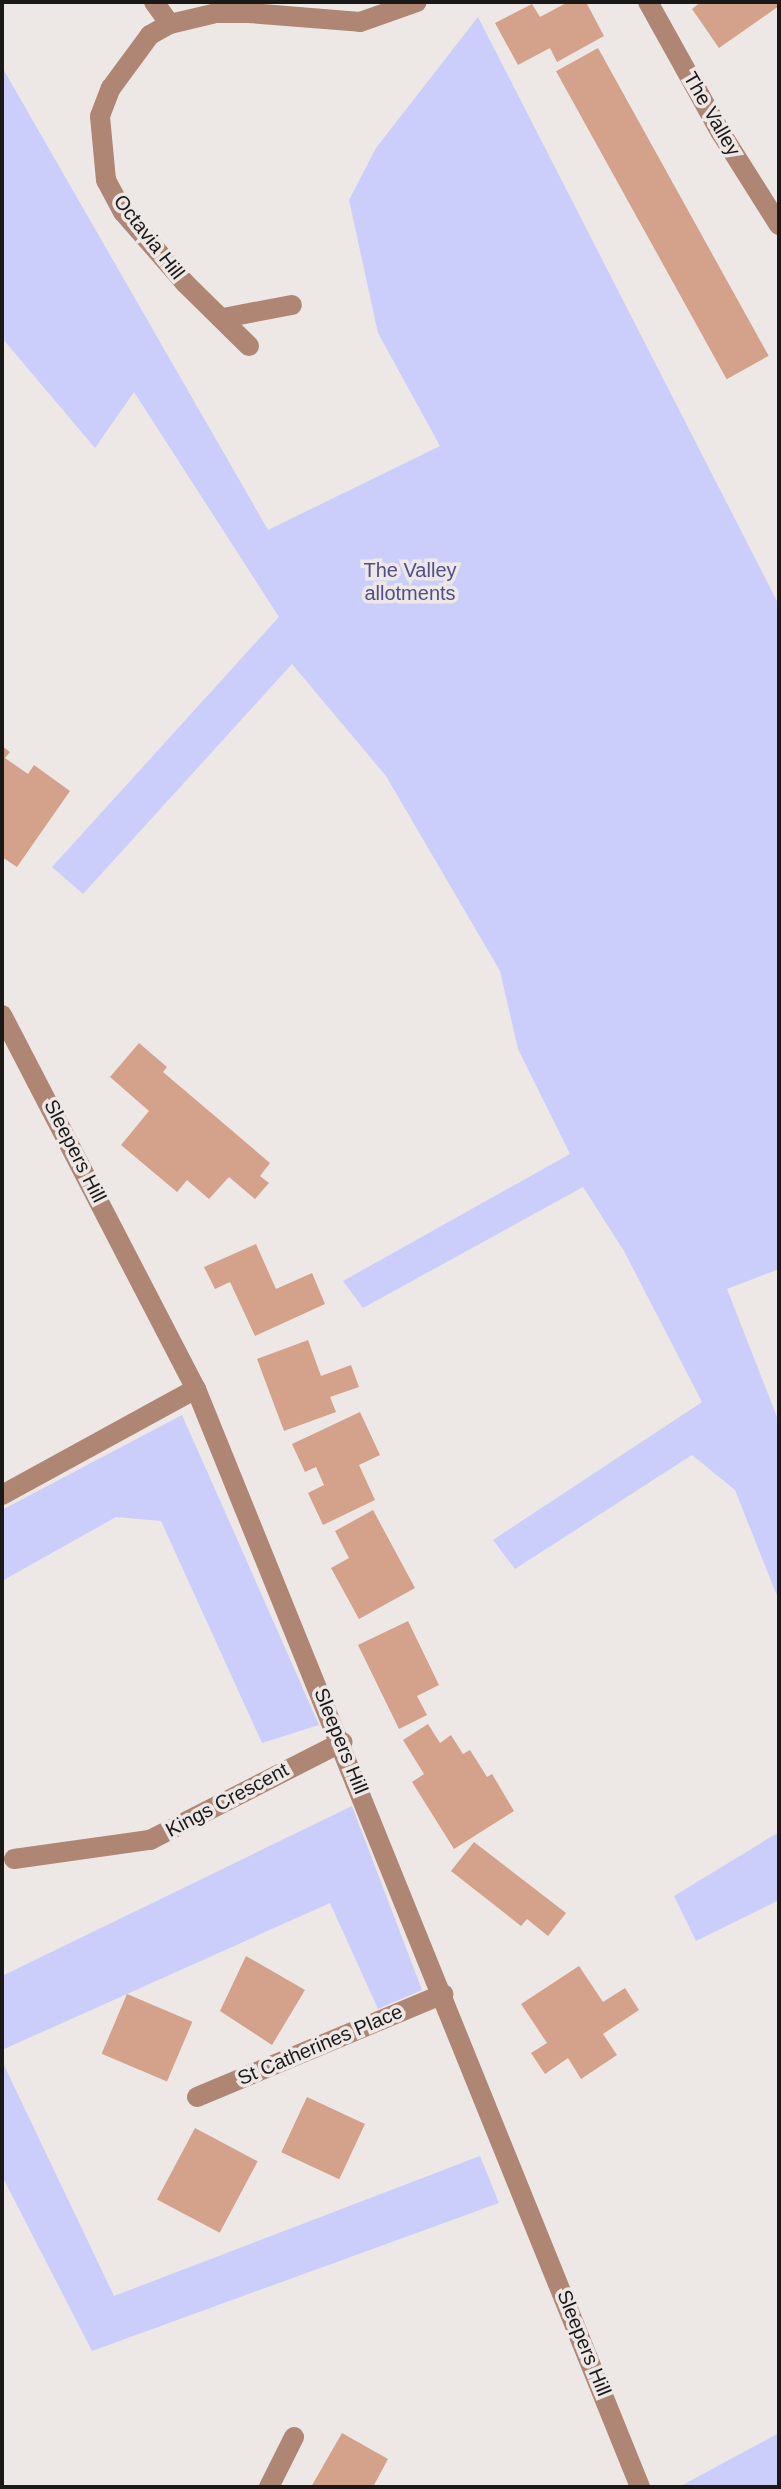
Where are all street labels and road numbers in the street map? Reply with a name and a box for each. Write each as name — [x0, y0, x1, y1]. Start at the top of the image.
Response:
street label: The Valley — [678, 68, 746, 160]
street label: Octavia Hill — [108, 190, 190, 284]
street label: Sleepers Hill — [39, 1096, 111, 1206]
street label: Sleepers Hill — [309, 1684, 373, 1798]
street label: Kings Crescent — [161, 1758, 293, 1842]
street label: St Catherines Place — [234, 1999, 406, 2091]
street label: Sleepers Hill — [552, 2286, 616, 2400]

